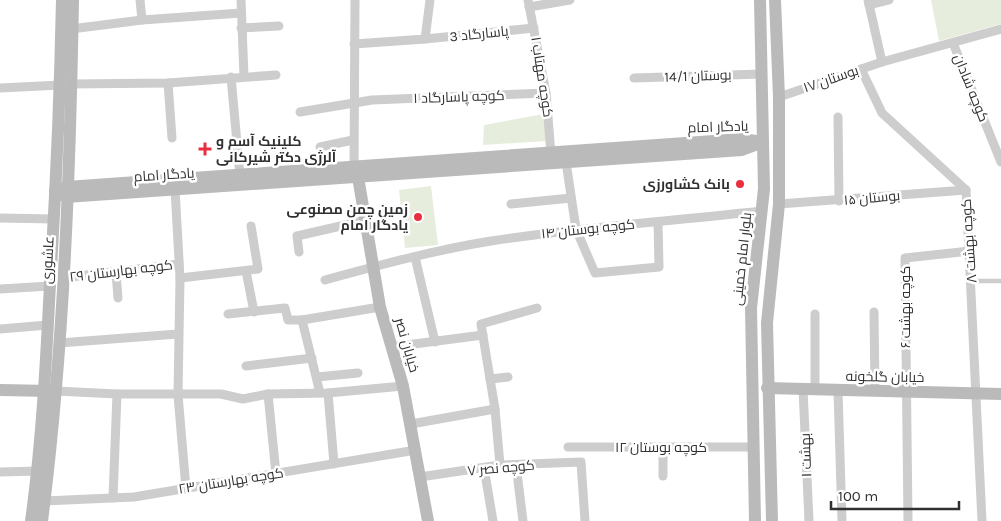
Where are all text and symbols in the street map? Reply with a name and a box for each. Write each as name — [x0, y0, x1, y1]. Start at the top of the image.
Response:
street label: پاسارگاد 3 — [449, 22, 510, 47]
street label: کوچه مهتاب ۱ — [526, 36, 557, 119]
street label: کوچه شادان — [949, 52, 992, 125]
street label: بوستان ۱۷ — [801, 62, 861, 96]
street label: بوستان 14/1 — [664, 66, 732, 86]
street label: کوچه پاسارگاد ۱ — [413, 87, 505, 108]
street label: یادگار امام — [687, 117, 749, 138]
place label: کلینیک آسم و آلرژی دکتر شیرکانی — [216, 133, 337, 166]
marker: کلینیک آسم و آلرژی دکتر شیرکانی — [198, 142, 212, 156]
street label: یادگار امام — [133, 164, 195, 187]
place label: بانک کشاورزی — [643, 176, 730, 193]
marker: بانک کشاورزی — [734, 178, 746, 190]
street label: بوستان ۱۵ — [843, 187, 901, 209]
street label: کوچه بهشت ۸ — [958, 198, 981, 284]
place label: زمین چمن مصنوعی یادگار امام — [287, 201, 408, 235]
marker: زمین چمن مصنوعی یادگار امام — [412, 211, 424, 223]
street label: بلوار امام خمینی — [729, 212, 756, 307]
street label: کوچه بوستان ۱۴ — [540, 216, 636, 243]
street label: عاشوری — [38, 235, 58, 285]
street label: کوچه بهارستان ۲۹ — [68, 256, 174, 287]
street label: کوچه بهشت ۶ — [897, 266, 915, 348]
street label: خیابان نصر — [391, 315, 423, 374]
street label: خیابان گلخونه — [846, 368, 924, 386]
street label: بهشت ۱ — [797, 433, 815, 477]
street label: کوچه بوستان ۱۲ — [615, 439, 707, 457]
street label: کوچه نصر ۷ — [467, 457, 535, 480]
street label: کوچه بهارستان ۲۳ — [177, 464, 285, 499]
scale bar — [831, 478, 958, 510]
text: 100 m — [838, 487, 878, 505]

